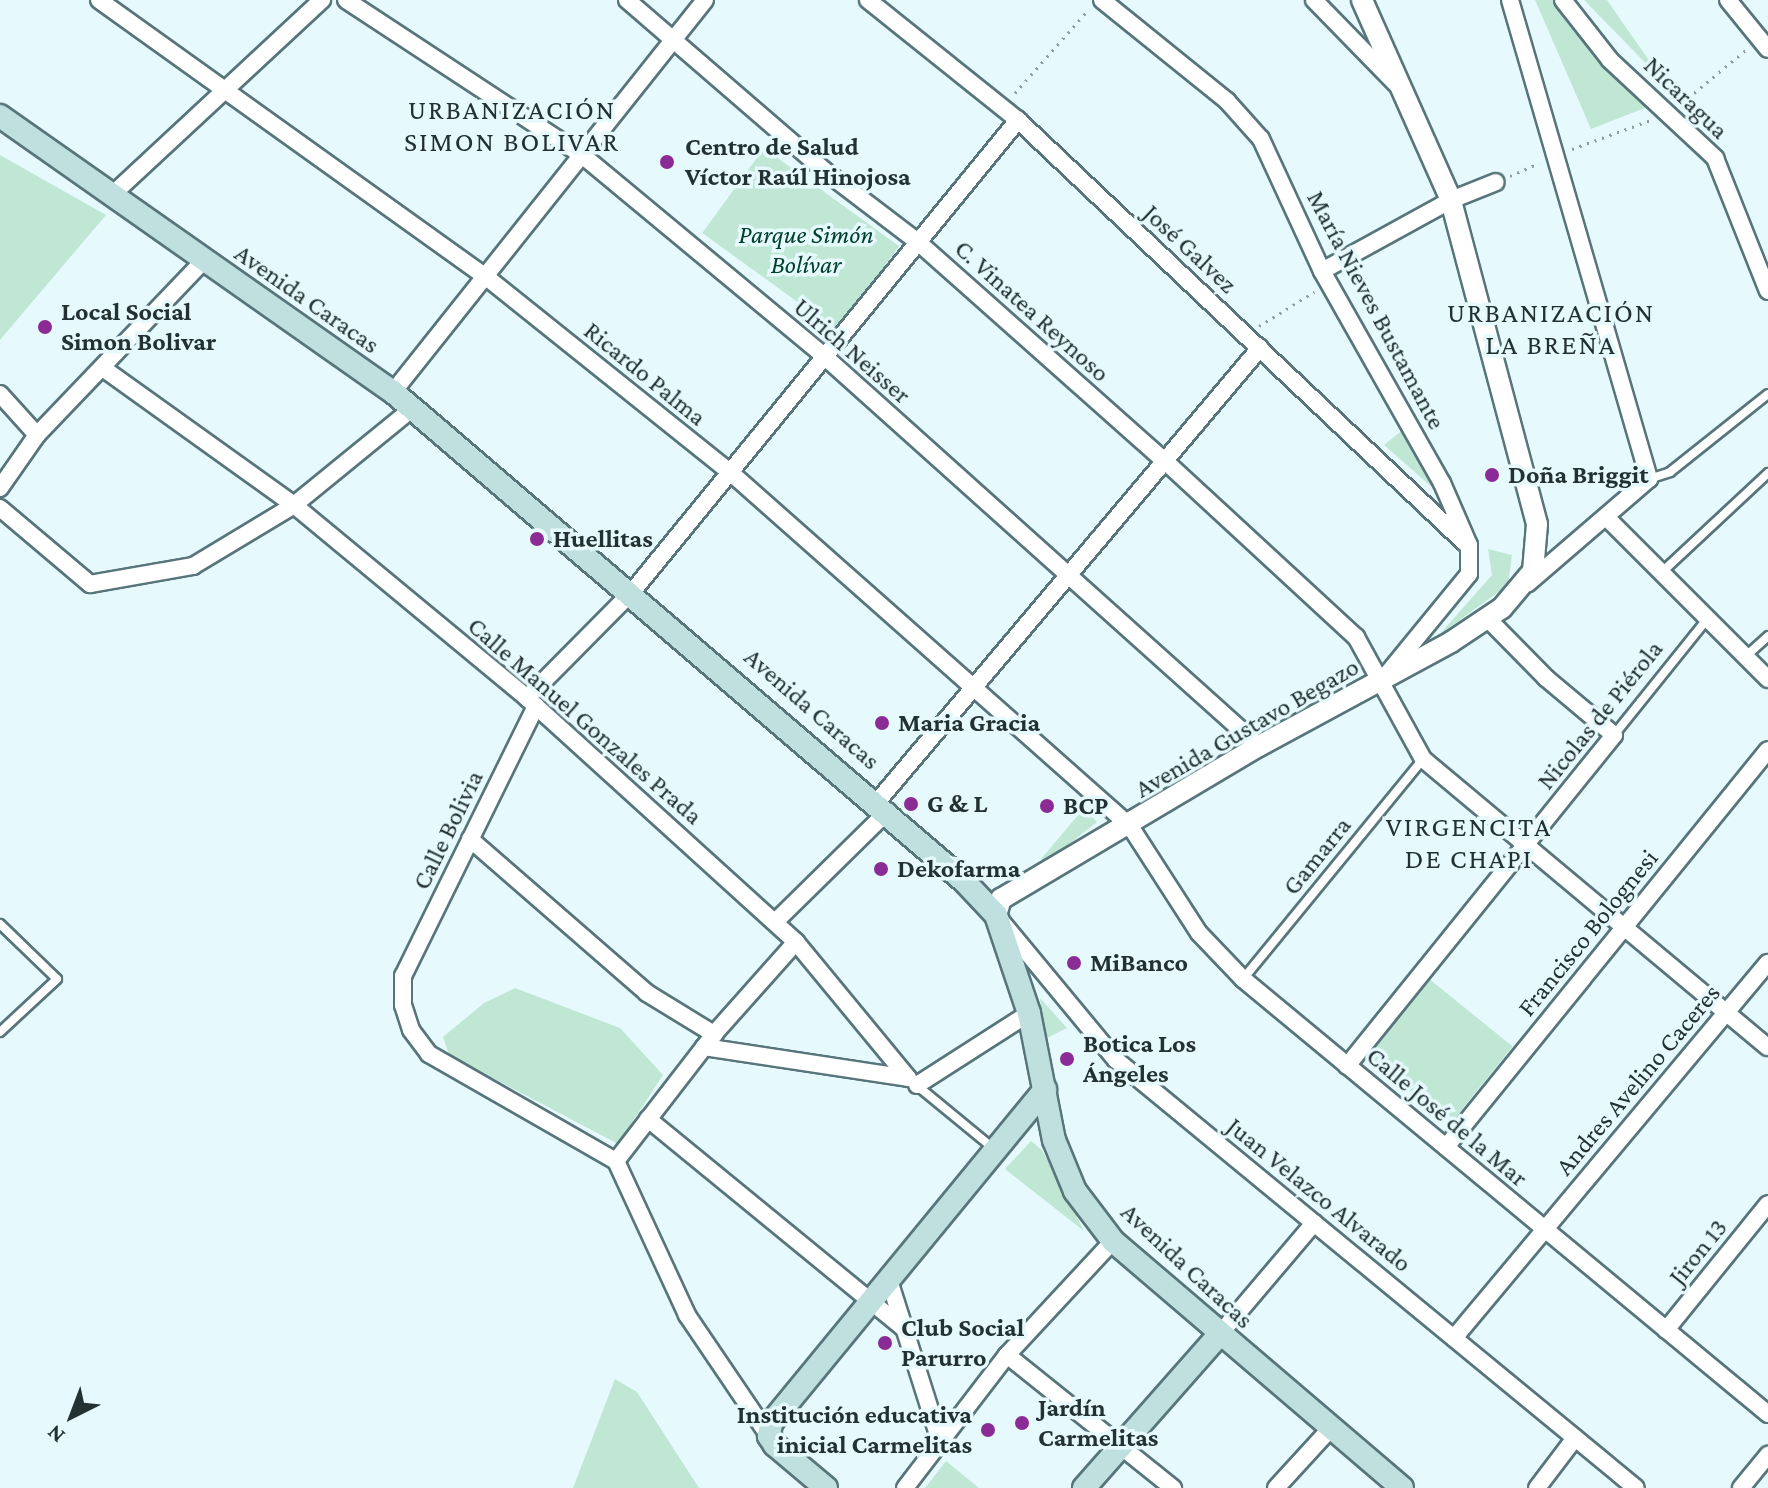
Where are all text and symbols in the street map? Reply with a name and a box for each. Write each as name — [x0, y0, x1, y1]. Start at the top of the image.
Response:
street label: Nicaragua — [1637, 50, 1735, 146]
district label: URBANIZACIÓN SIMON BOLIVAR — [404, 93, 620, 159]
place label: Centro de Salud Víctor Raúl Hinojosa — [685, 131, 911, 192]
marker: Centro de Salud Víctor Raúl Hinojosa — [656, 151, 678, 173]
street label: María Nieves Bustamante — [1300, 185, 1452, 435]
street label: José Galvez — [1137, 198, 1243, 300]
park label: Parque Simón Bolívar — [738, 219, 874, 280]
street label: C. Vinatea Reynoso — [948, 233, 1116, 389]
street label: Avenida Caracas — [229, 238, 385, 360]
street label: Ulrich Neisser — [787, 292, 917, 410]
place label: Local Social Simon Bolivar — [61, 296, 216, 358]
district label: URBANIZACIÓN LA BREÑA — [1447, 296, 1655, 362]
street label: Ricardo Palma — [577, 315, 713, 433]
marker: Local Social Simon Bolivar — [36, 318, 54, 336]
place label: Doña Briggit — [1508, 459, 1649, 491]
marker: Doña Briggit — [1483, 466, 1501, 484]
place label: Huellitas — [553, 523, 653, 555]
marker: Huellitas — [528, 530, 546, 548]
street label: Calle Manuel Gonzales Prada — [461, 611, 709, 831]
street label: Nicolas de Piérola — [1530, 634, 1670, 796]
street label: Avenida Caracas — [738, 642, 886, 776]
street label: Avenida Gustavo Begazo — [1130, 651, 1364, 805]
place label: Maria Gracia — [898, 707, 1040, 739]
marker: Maria Gracia — [873, 714, 891, 732]
street label: Calle Bolivia — [406, 765, 490, 895]
place label: G & L — [927, 788, 987, 820]
place label: BCP — [1063, 790, 1108, 822]
marker: G & L — [902, 795, 920, 813]
marker: BCP — [1038, 797, 1056, 815]
district label: VIRGENCITA DE CHAPI — [1386, 810, 1552, 876]
street label: Gamarra — [1276, 811, 1358, 901]
street label: Francisco Bolognesi — [1511, 843, 1665, 1023]
place label: Dekofarma — [897, 853, 1021, 885]
marker: Dekofarma — [872, 860, 890, 878]
place label: MiBanco — [1090, 947, 1188, 979]
marker: MiBanco — [1065, 954, 1083, 972]
street label: Andres Avelino Caceres — [1549, 978, 1727, 1182]
place label: Botica Los Ángeles — [1083, 1028, 1196, 1090]
street label: Calle José de la Mar — [1360, 1040, 1534, 1194]
marker: Botica Los Ángeles — [1058, 1050, 1076, 1068]
street label: Juan Velazco Alvarado — [1220, 1111, 1418, 1279]
street label: Avenida Caracas — [1114, 1197, 1260, 1335]
street label: Jiron 13 — [1662, 1213, 1734, 1291]
place label: Club Social Parurro — [901, 1312, 1024, 1374]
marker: Club Social Parurro — [876, 1334, 894, 1352]
north arrow — [32, 1376, 112, 1456]
place label: Jardín Carmelitas — [1038, 1392, 1158, 1454]
place label: Institución educativa inicial Carmelitas — [737, 1399, 972, 1460]
marker: Jardín Carmelitas — [1013, 1414, 1031, 1432]
text: N — [42, 1420, 70, 1449]
marker: Institución educativa inicial Carmelitas — [979, 1421, 997, 1439]

